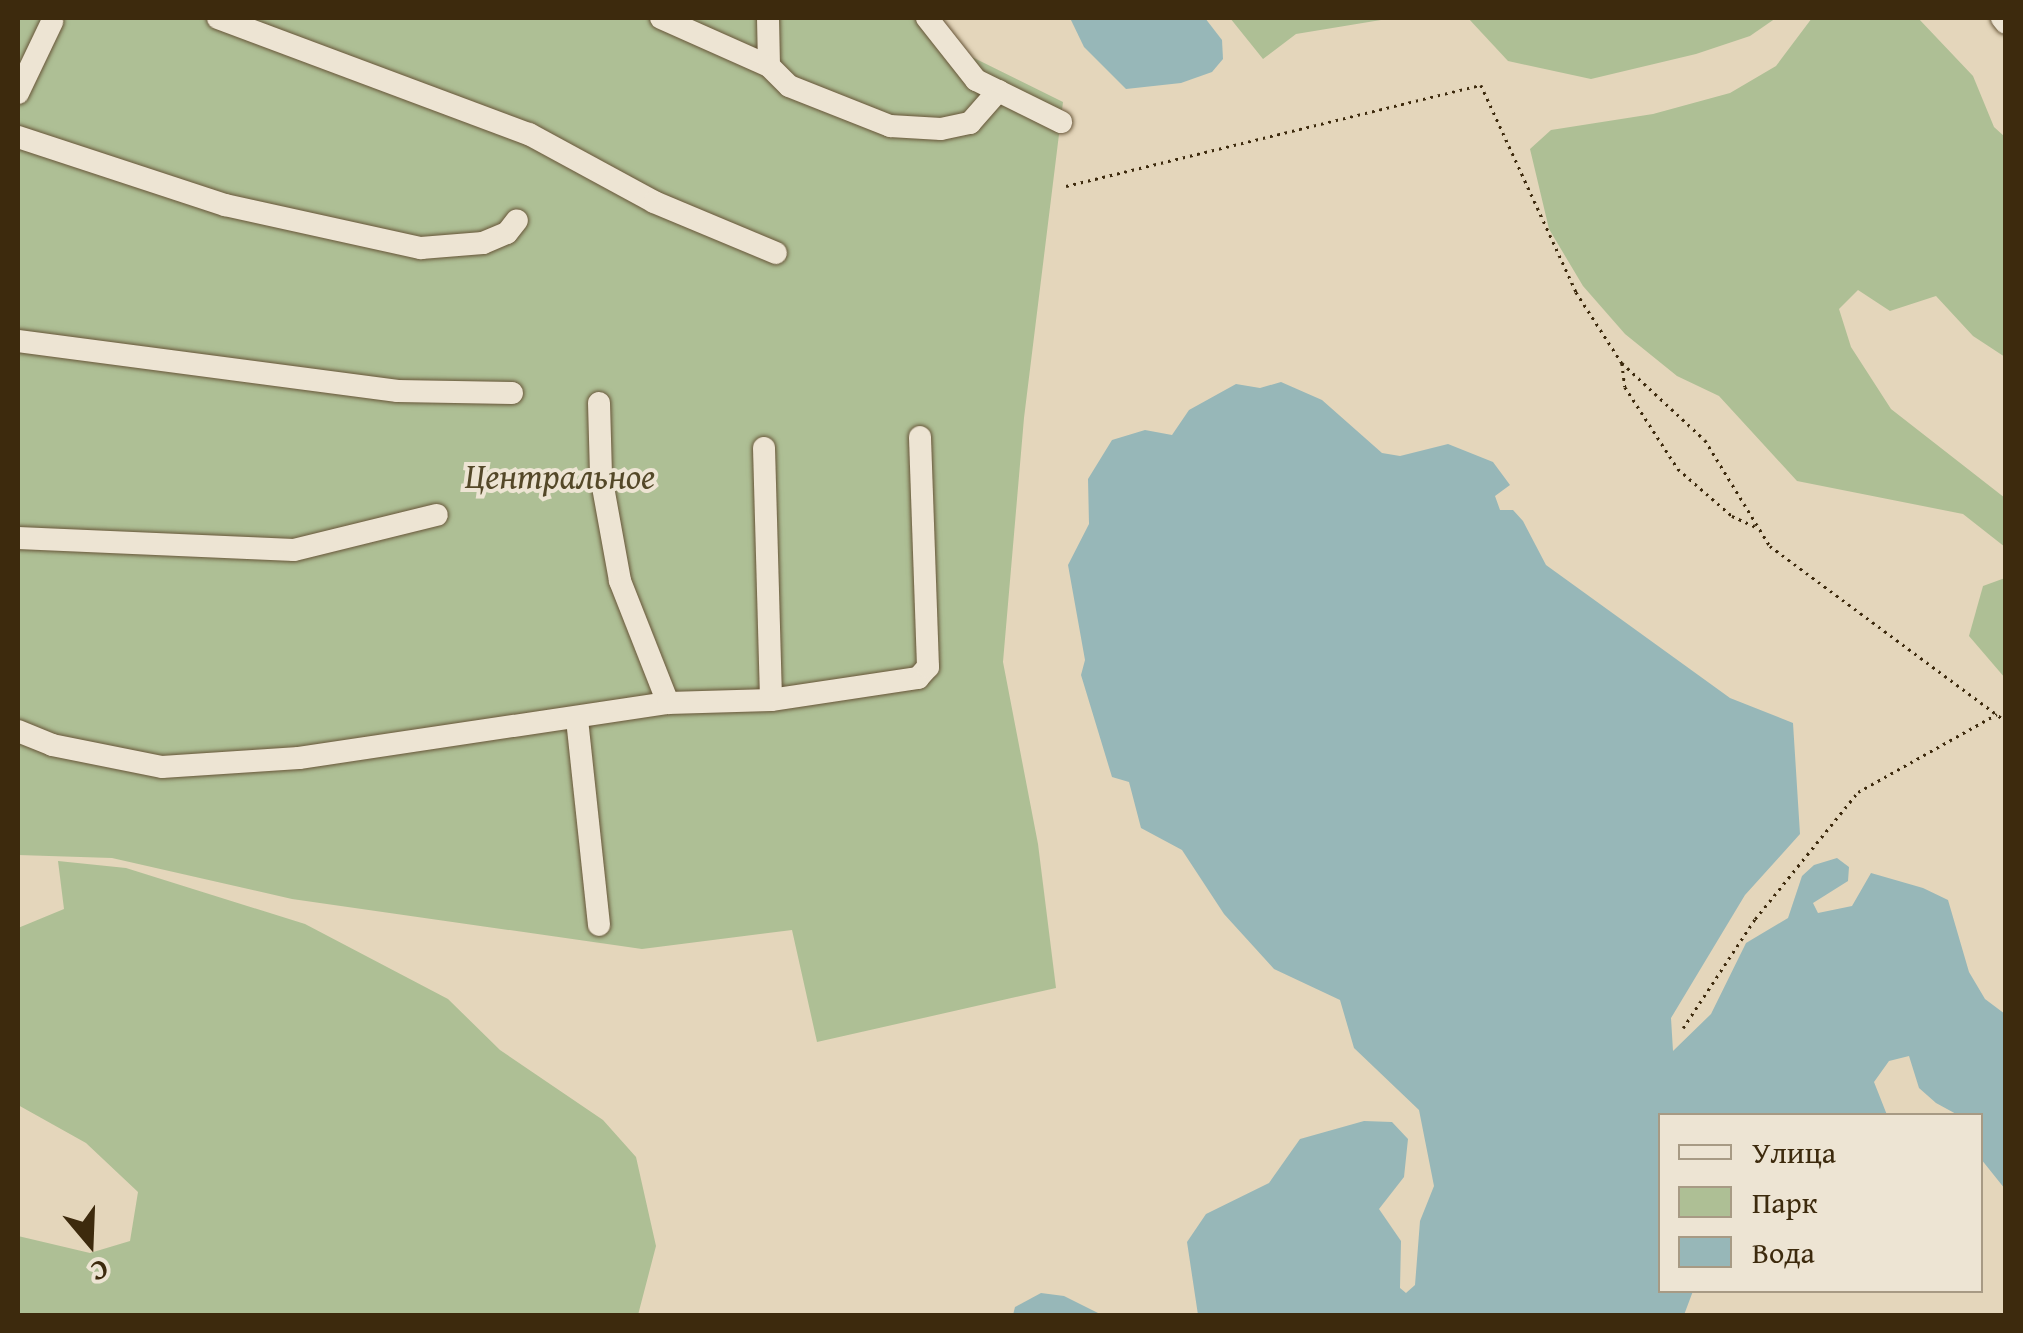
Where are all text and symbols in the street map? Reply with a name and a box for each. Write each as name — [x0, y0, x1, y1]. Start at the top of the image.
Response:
park label: Центральное — [465, 455, 655, 497]
legend — [1658, 1113, 1983, 1293]
text: Улица — [1752, 1130, 1836, 1174]
text: Парк — [1752, 1180, 1818, 1224]
north arrow — [40, 1193, 140, 1293]
text: Вода — [1752, 1230, 1815, 1274]
text: С — [86, 1250, 114, 1294]

